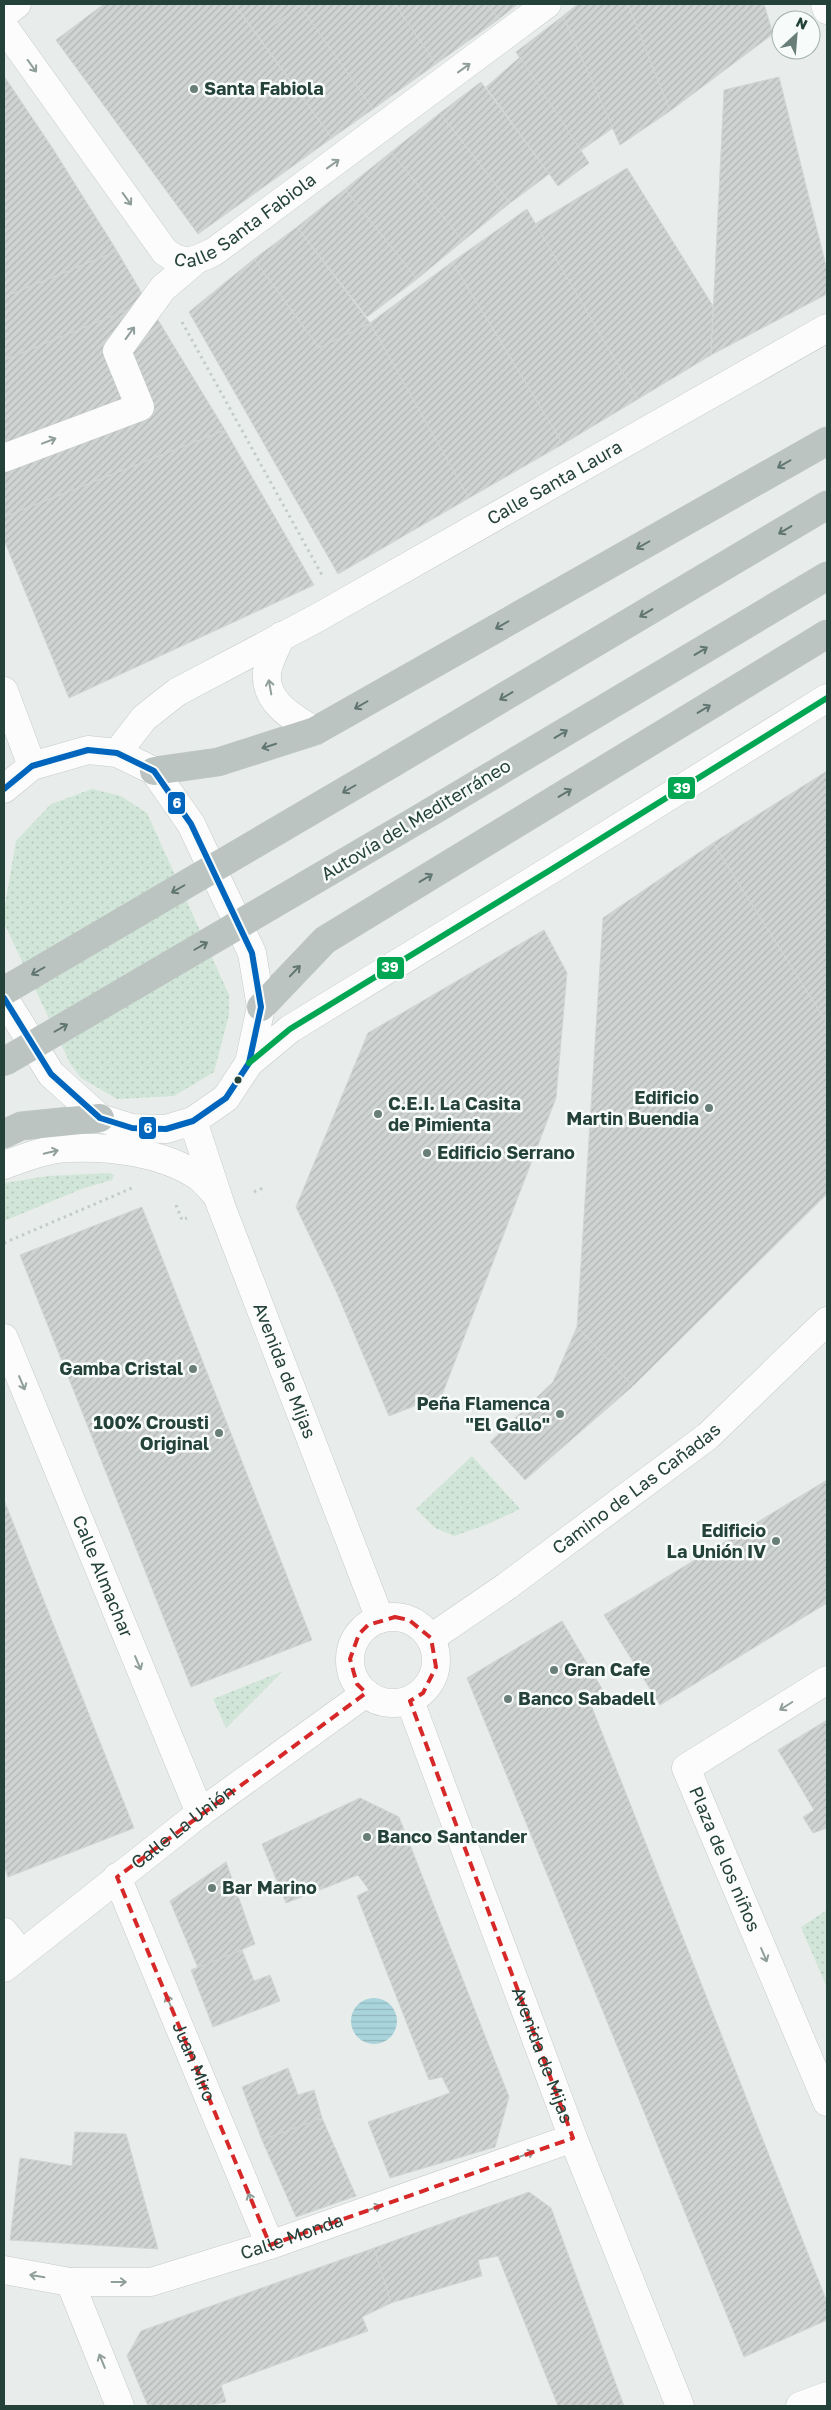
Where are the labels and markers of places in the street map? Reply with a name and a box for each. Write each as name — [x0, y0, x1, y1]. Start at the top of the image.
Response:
place label: Santa Fabiola — [204, 77, 324, 99]
marker: Santa Fabiola — [188, 83, 200, 95]
unlabelled marker — [233, 1075, 243, 1085]
place label: Edificio Martin Buendia — [566, 1086, 699, 1129]
place label: C.E.I. La Casita de Pimienta — [388, 1092, 521, 1135]
marker: Edificio Martin Buendia — [703, 1102, 715, 1114]
marker: C.E.I. La Casita de Pimienta — [372, 1108, 384, 1120]
place label: Edificio Serrano — [437, 1141, 575, 1163]
marker: Edificio Serrano — [421, 1147, 433, 1159]
place label: Gamba Cristal — [59, 1357, 183, 1379]
marker: Gamba Cristal — [187, 1363, 199, 1375]
place label: Peña Flamenca "El Gallo" — [416, 1392, 550, 1435]
marker: Peña Flamenca "El Gallo" — [554, 1408, 566, 1420]
place label: 100% Crousti Original — [94, 1411, 209, 1454]
marker: 100% Crousti Original — [213, 1427, 225, 1439]
place label: Edificio La Unión IV — [667, 1519, 766, 1562]
marker: Edificio La Unión IV — [770, 1535, 782, 1547]
place label: Gran Cafe — [564, 1658, 651, 1680]
marker: Gran Cafe — [548, 1664, 560, 1676]
place label: Banco Sabadell — [518, 1687, 655, 1709]
marker: Banco Sabadell — [502, 1693, 514, 1705]
place label: Banco Santander — [377, 1825, 527, 1847]
marker: Banco Santander — [361, 1831, 373, 1843]
place label: Bar Marino — [222, 1876, 317, 1898]
marker: Bar Marino — [206, 1882, 218, 1894]

